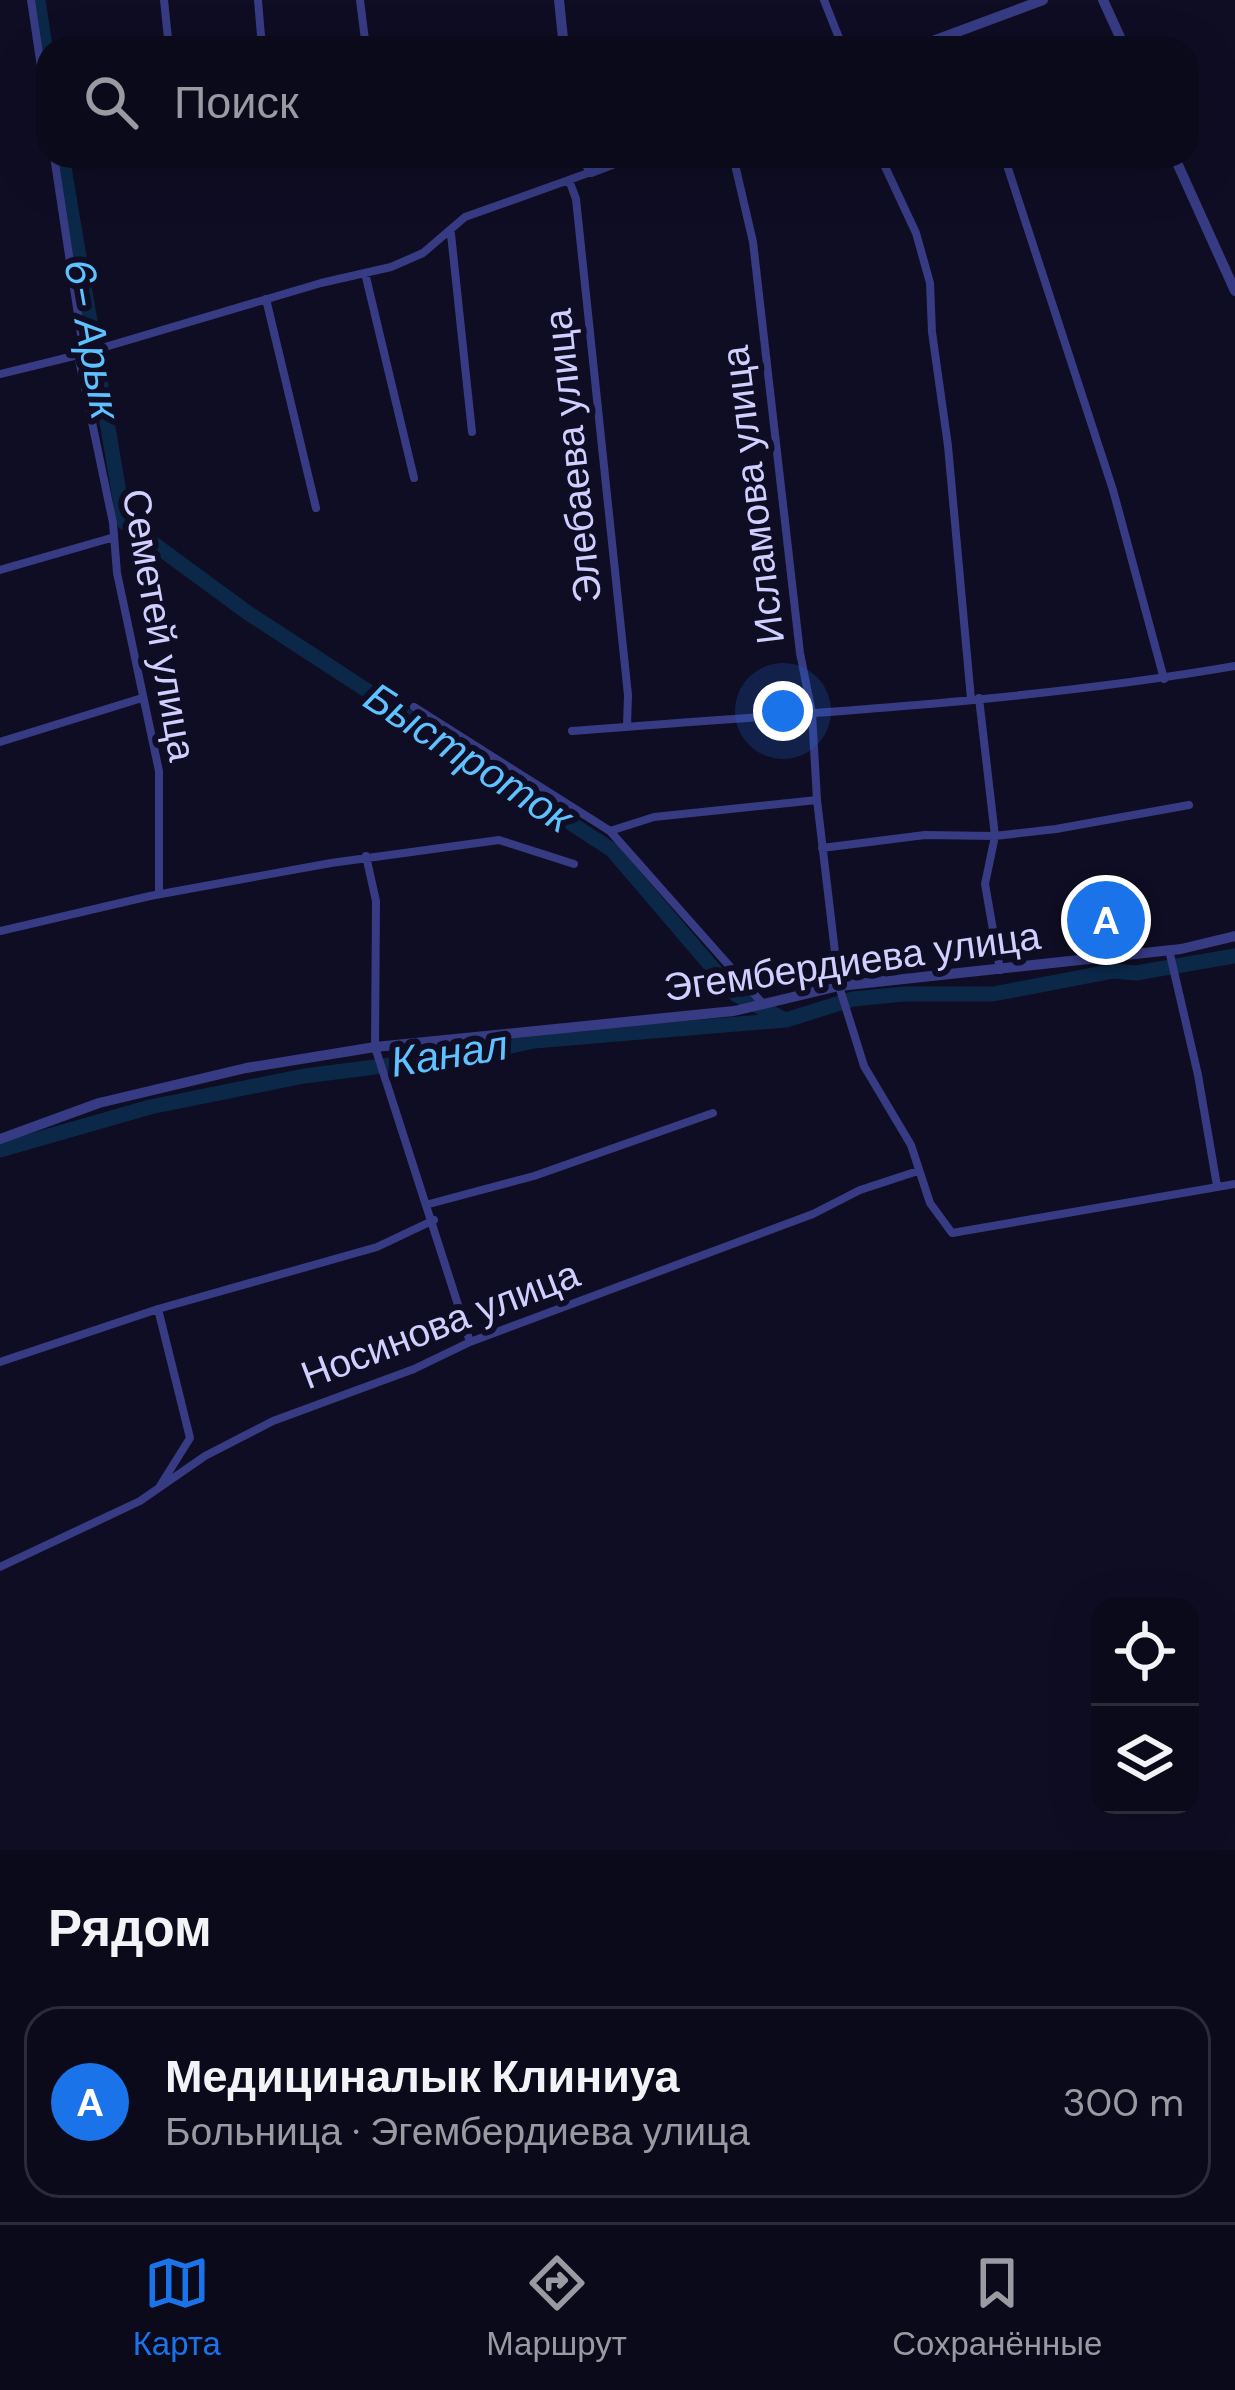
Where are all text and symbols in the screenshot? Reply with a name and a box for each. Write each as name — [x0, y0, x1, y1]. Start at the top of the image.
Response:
search box — [36, 36, 1199, 168]
icon: search — [78, 69, 144, 135]
text: Поиск — [174, 73, 299, 132]
water label: 6- Арык — [51, 255, 134, 426]
street label: Элебаева улица — [532, 306, 613, 605]
street label: Исламова улица — [709, 343, 796, 647]
street label: Семетей улица — [110, 485, 209, 765]
water label: Быстроток — [354, 669, 585, 847]
your location — [753, 681, 813, 741]
pin: A — [1067, 875, 1145, 965]
street label: Эгембердиева улица — [661, 910, 1044, 1013]
water label: Канал — [387, 1017, 512, 1090]
street label: Носинова улица — [294, 1248, 587, 1401]
map controls — [1091, 1598, 1199, 1814]
button: locate — [1091, 1598, 1199, 1706]
button: layers — [1091, 1706, 1199, 1814]
text: Рядом — [48, 1895, 212, 1962]
text: Медициналык Клиниуа — [165, 2047, 679, 2106]
text: A — [76, 2077, 104, 2128]
text: 300 m — [1062, 2077, 1184, 2128]
text: Больница · Эгембердиева улица — [165, 2106, 750, 2157]
tab: Карта — [133, 2250, 221, 2365]
tab: Маршрут — [486, 2250, 627, 2365]
tab: Сохранённые — [892, 2250, 1102, 2365]

